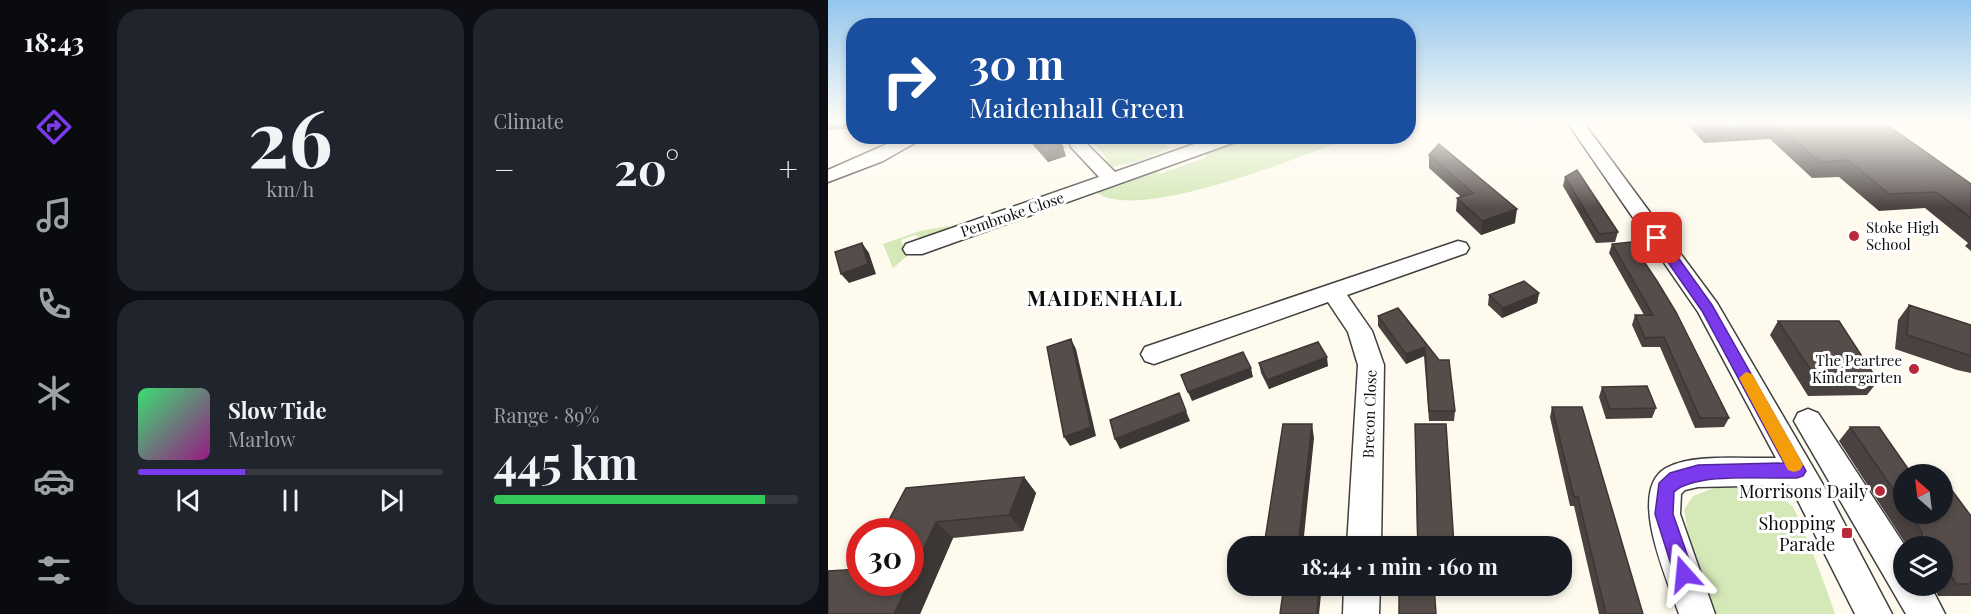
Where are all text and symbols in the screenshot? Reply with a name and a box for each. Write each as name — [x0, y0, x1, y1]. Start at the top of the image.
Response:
text: 18:43 — [24, 23, 84, 59]
text: 30 m — [969, 35, 1064, 91]
icon: right — [870, 42, 948, 120]
text: 26 — [248, 84, 333, 188]
text: Maidenhall Green — [969, 89, 1185, 125]
icon: directions — [33, 106, 75, 148]
text: Climate — [494, 107, 564, 134]
text: 20° — [614, 137, 679, 197]
text: − — [494, 146, 515, 190]
text: + — [779, 146, 798, 190]
text: km/h — [266, 175, 314, 202]
street label: Pembroke Close — [957, 187, 1067, 241]
icon: music — [33, 194, 75, 236]
pin — [1631, 212, 1682, 263]
place label: Stoke High School — [1866, 217, 1939, 254]
icon: arrive — [1640, 221, 1673, 254]
marker: Stoke High School — [1847, 229, 1861, 243]
icon: phone — [33, 283, 75, 325]
district label: MAIDENHALL — [1027, 283, 1183, 311]
place label: The Peartree Kindergarten — [1812, 350, 1902, 387]
marker: The Peartree Kindergarten — [1907, 362, 1921, 376]
street label: Brecon Close — [1357, 369, 1381, 459]
icon: climate — [33, 372, 75, 414]
text: Slow Tide — [228, 395, 327, 425]
text: Range · 89% — [494, 401, 599, 428]
text: Marlow — [228, 425, 296, 452]
text: 445 km — [494, 431, 638, 491]
icon: car — [33, 460, 75, 502]
north arrow — [1893, 464, 1953, 524]
map controls — [1893, 464, 1953, 596]
place label: Morrisons Daily — [1739, 479, 1868, 503]
icon: previous — [172, 484, 205, 517]
icon: pause — [274, 484, 307, 517]
icon: next — [375, 484, 408, 517]
marker: Morrisons Daily — [1873, 484, 1887, 498]
place label: Shopping Parade — [1759, 511, 1835, 556]
speed limit sign: 30 — [846, 518, 924, 596]
marker: Shopping Parade — [1840, 526, 1854, 540]
button: layers — [1893, 536, 1953, 596]
position arrow — [1652, 542, 1716, 606]
icon: filters — [33, 549, 75, 591]
text: 18:44 · 1 min · 160 m — [1301, 551, 1498, 581]

